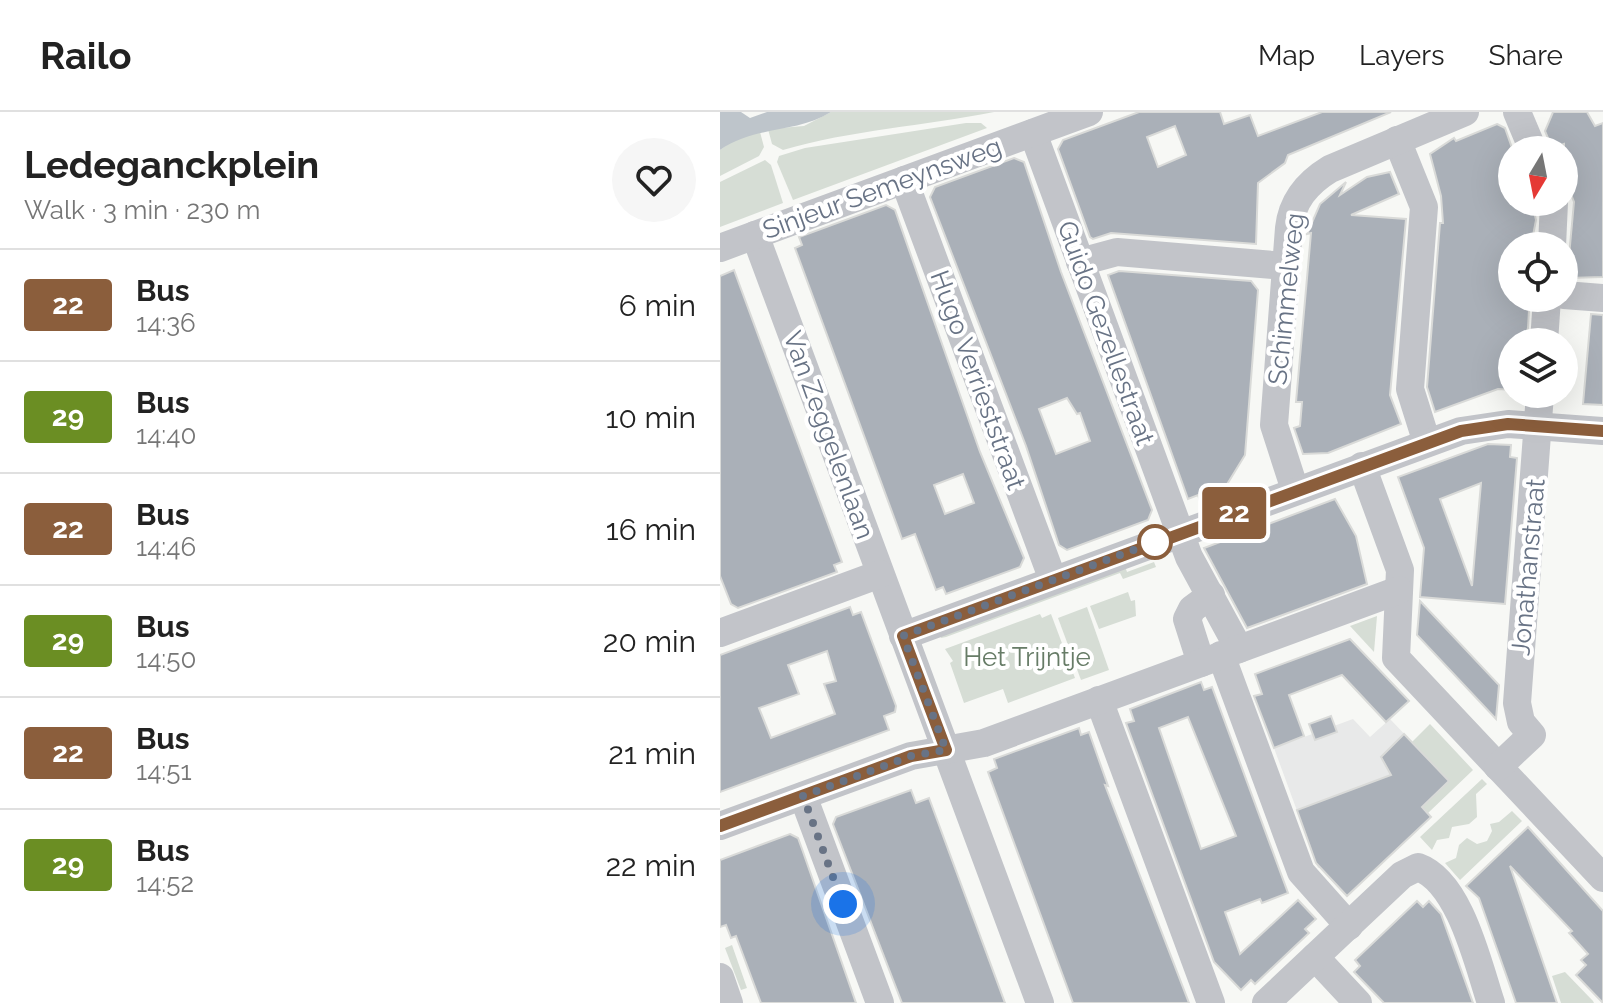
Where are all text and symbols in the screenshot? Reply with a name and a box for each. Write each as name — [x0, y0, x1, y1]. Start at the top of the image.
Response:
text: Railo — [40, 33, 132, 78]
text: Map — [1258, 39, 1315, 72]
text: Layers — [1359, 39, 1445, 72]
text: Share — [1489, 39, 1563, 72]
street label: Sinjeur Semeynsweg — [759, 131, 1005, 245]
north arrow — [1498, 136, 1578, 216]
map controls — [1498, 136, 1578, 408]
button: heart — [612, 138, 696, 222]
text: Ledeganckplein — [24, 142, 319, 187]
text: Walk · 3 min · 230 m — [24, 195, 260, 225]
street label: Schimmelweg — [1262, 212, 1310, 386]
street label: Guido Gezellestraat — [1052, 217, 1161, 449]
button: locate — [1498, 232, 1578, 312]
street label: Hugo Verrieststraat — [924, 266, 1032, 494]
text: Bus — [136, 273, 190, 308]
text: 22 — [52, 288, 84, 321]
text: 6 min — [619, 288, 696, 323]
text: 14:36 — [136, 308, 196, 338]
street label: Van Zeggelenlaan — [777, 327, 881, 543]
button: layers — [1498, 328, 1578, 408]
text: Bus — [136, 385, 190, 420]
text: 29 — [52, 400, 84, 433]
text: 10 min — [606, 400, 696, 435]
text: 14:40 — [136, 420, 196, 450]
street label: Jonathanstraat — [1505, 477, 1551, 657]
line badge: 22 — [1198, 487, 1270, 539]
text: 22 — [1218, 496, 1250, 529]
text: Bus — [136, 497, 190, 532]
text: 22 — [52, 512, 84, 545]
text: 16 min — [606, 512, 696, 547]
unlabelled marker — [1138, 525, 1172, 559]
text: 14:46 — [136, 532, 196, 562]
text: Bus — [136, 609, 190, 644]
text: 29 — [52, 624, 84, 657]
text: 20 min — [603, 624, 696, 659]
park label: Het Trijntje — [963, 642, 1091, 672]
text: 14:50 — [136, 644, 196, 674]
text: Bus — [136, 721, 190, 756]
text: 22 — [52, 736, 84, 769]
text: 21 min — [608, 736, 696, 771]
text: 14:51 — [136, 756, 192, 786]
text: Bus — [136, 833, 190, 868]
text: 29 — [52, 848, 84, 881]
text: 22 min — [605, 848, 696, 883]
text: 14:52 — [136, 868, 194, 898]
your location — [823, 884, 863, 924]

